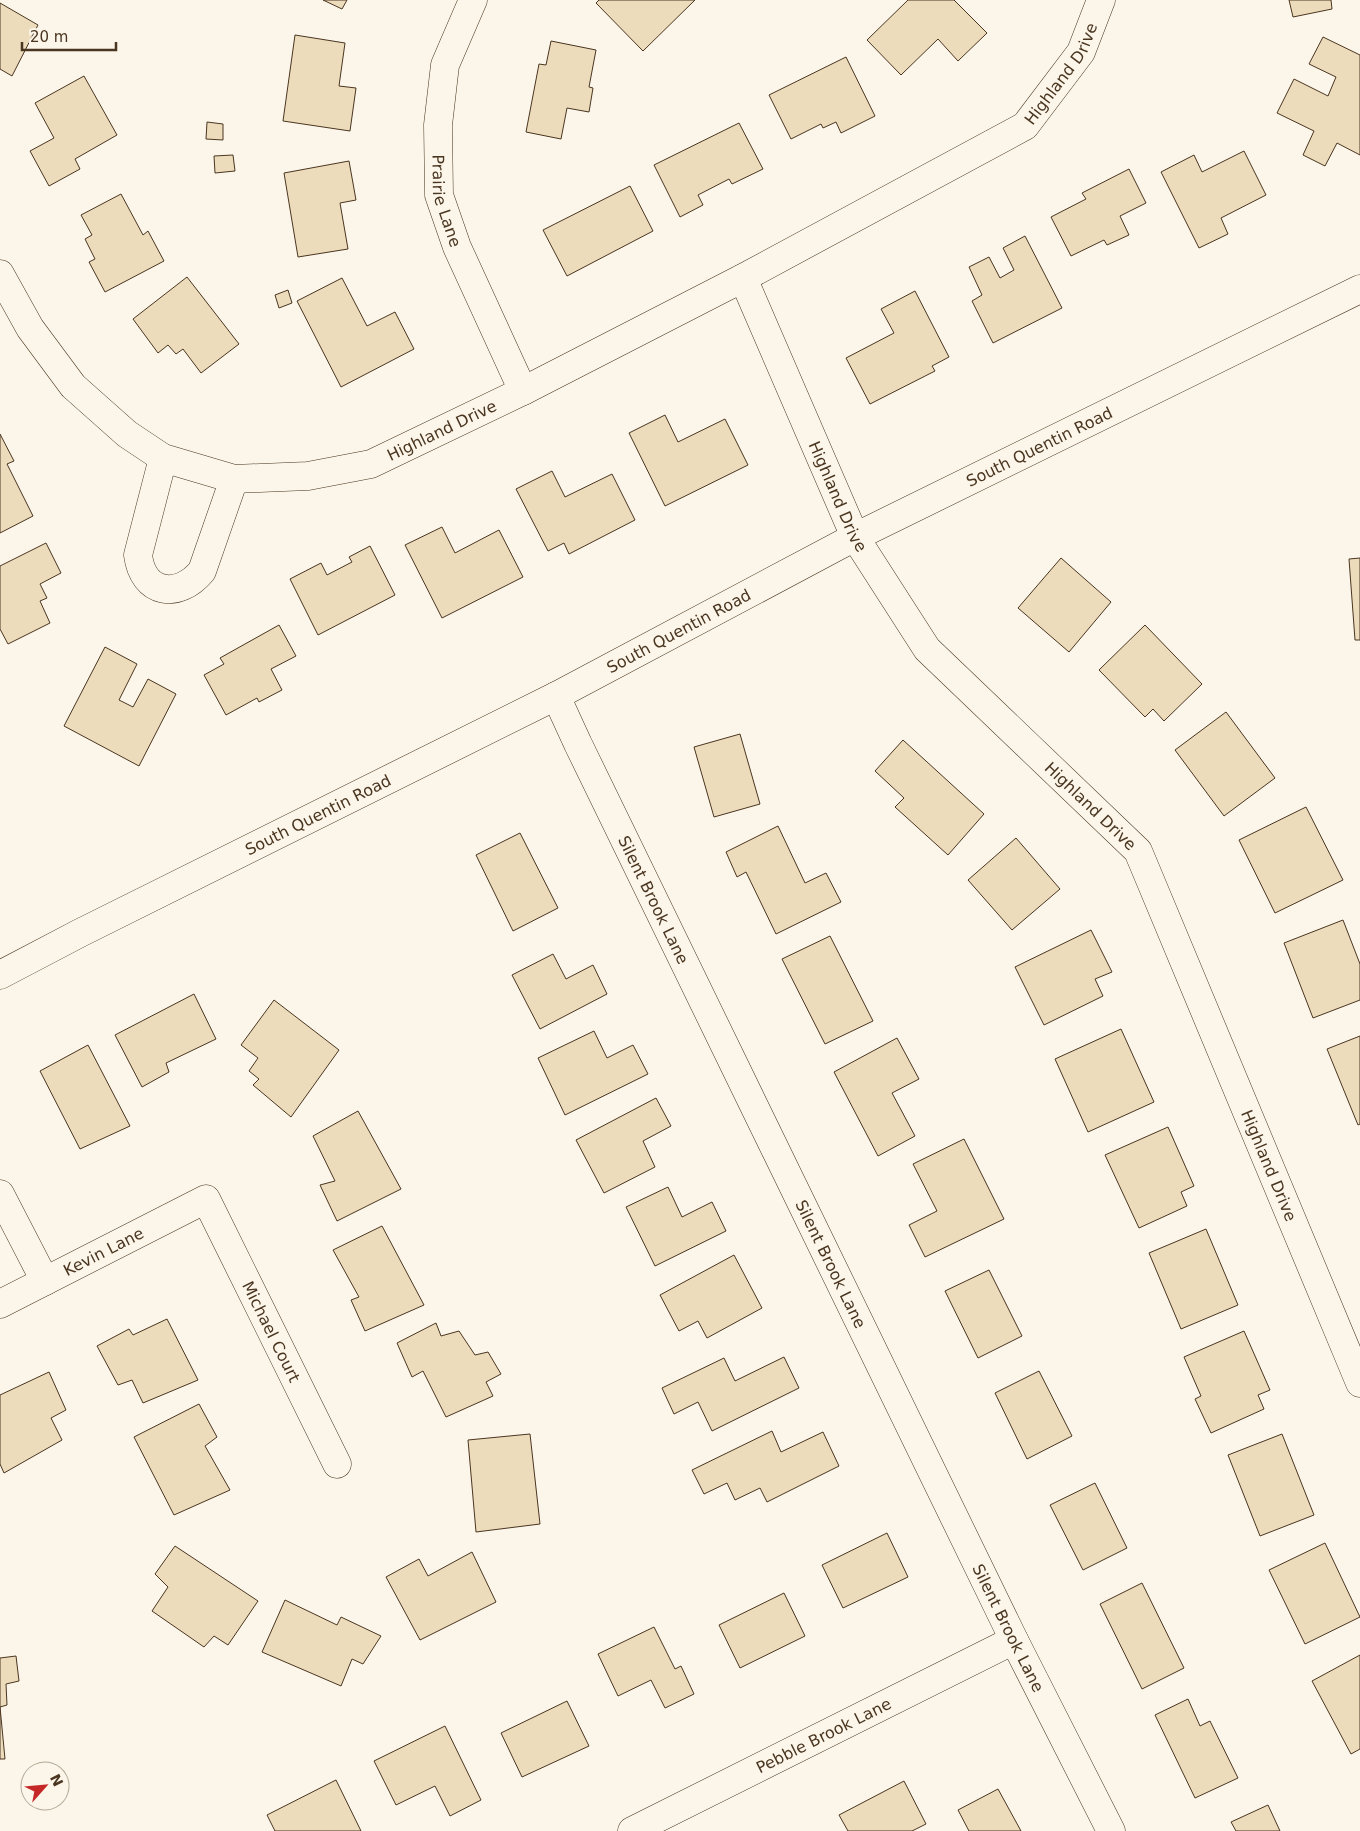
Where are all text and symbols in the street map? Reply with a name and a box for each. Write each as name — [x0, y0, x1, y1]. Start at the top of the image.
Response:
scale bar — [22, 20, 116, 52]
street label: Highland Drive — [1020, 20, 1101, 128]
text: 20 m — [30, 28, 68, 46]
street label: Prairie Lane — [429, 154, 466, 249]
street label: Highland Drive — [384, 396, 499, 464]
street label: South Quentin Road — [963, 403, 1115, 490]
street label: Highland Drive — [805, 438, 871, 555]
street label: South Quentin Road — [603, 585, 754, 677]
street label: Highland Drive — [1041, 758, 1140, 854]
street label: South Quentin Road — [242, 770, 394, 859]
street label: Silent Brook Lane — [615, 832, 693, 967]
street label: Highland Drive — [1237, 1107, 1301, 1224]
street label: Silent Brook Lane — [792, 1197, 870, 1331]
street label: Kevin Lane — [60, 1223, 147, 1280]
street label: Michael Court — [239, 1278, 304, 1385]
street label: Silent Brook Lane — [969, 1561, 1048, 1695]
street label: Pebble Brook Lane — [753, 1694, 894, 1777]
north arrow — [20, 1761, 70, 1811]
text: N — [47, 1771, 66, 1789]

